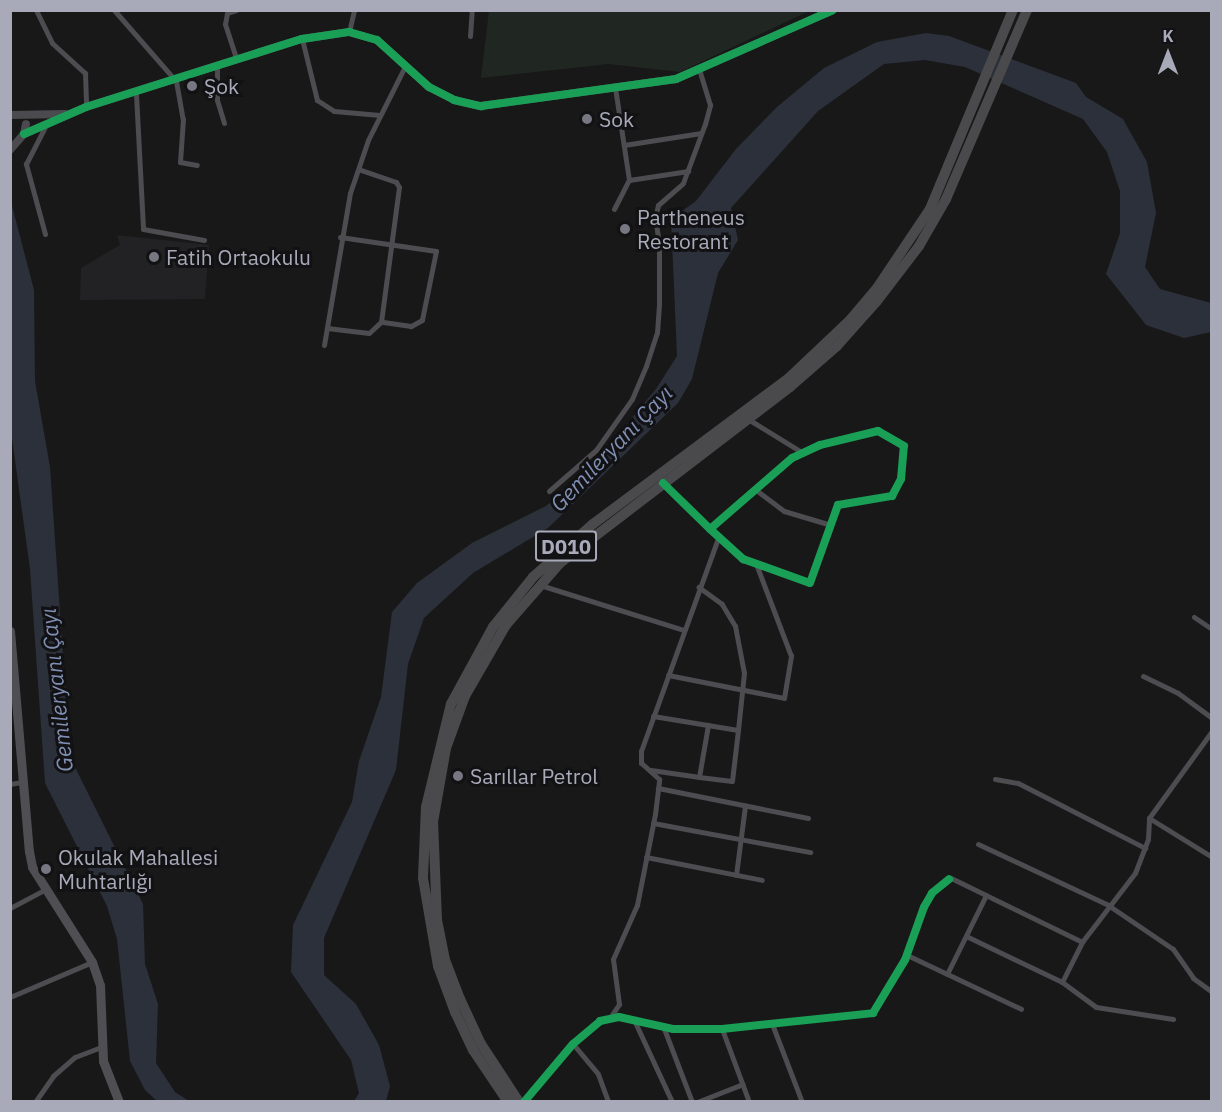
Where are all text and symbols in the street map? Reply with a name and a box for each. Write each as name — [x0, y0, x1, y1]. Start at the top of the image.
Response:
north arrow — [1138, 24, 1198, 84]
text: K — [1162, 26, 1174, 46]
place label: Şok — [204, 73, 239, 99]
marker: Şok — [185, 79, 199, 93]
place label: Sok — [599, 106, 634, 132]
marker: Sok — [580, 112, 594, 126]
place label: Partheneus Restorant — [637, 204, 745, 254]
marker: Partheneus Restorant — [618, 222, 632, 236]
place label: Fatih Ortaokulu — [166, 244, 311, 270]
marker: Fatih Ortaokulu — [147, 250, 161, 264]
water label: Gemileryanı Çayı — [544, 380, 678, 516]
road number: D010 — [534, 529, 598, 563]
water label: Gemileryanı Çayı — [34, 607, 78, 773]
place label: Sarıllar Petrol — [470, 763, 598, 789]
marker: Sarıllar Petrol — [451, 769, 465, 783]
place label: Okulak Mahallesi Muhtarlığı — [58, 844, 218, 894]
marker: Okulak Mahallesi Muhtarlığı — [39, 862, 53, 876]

